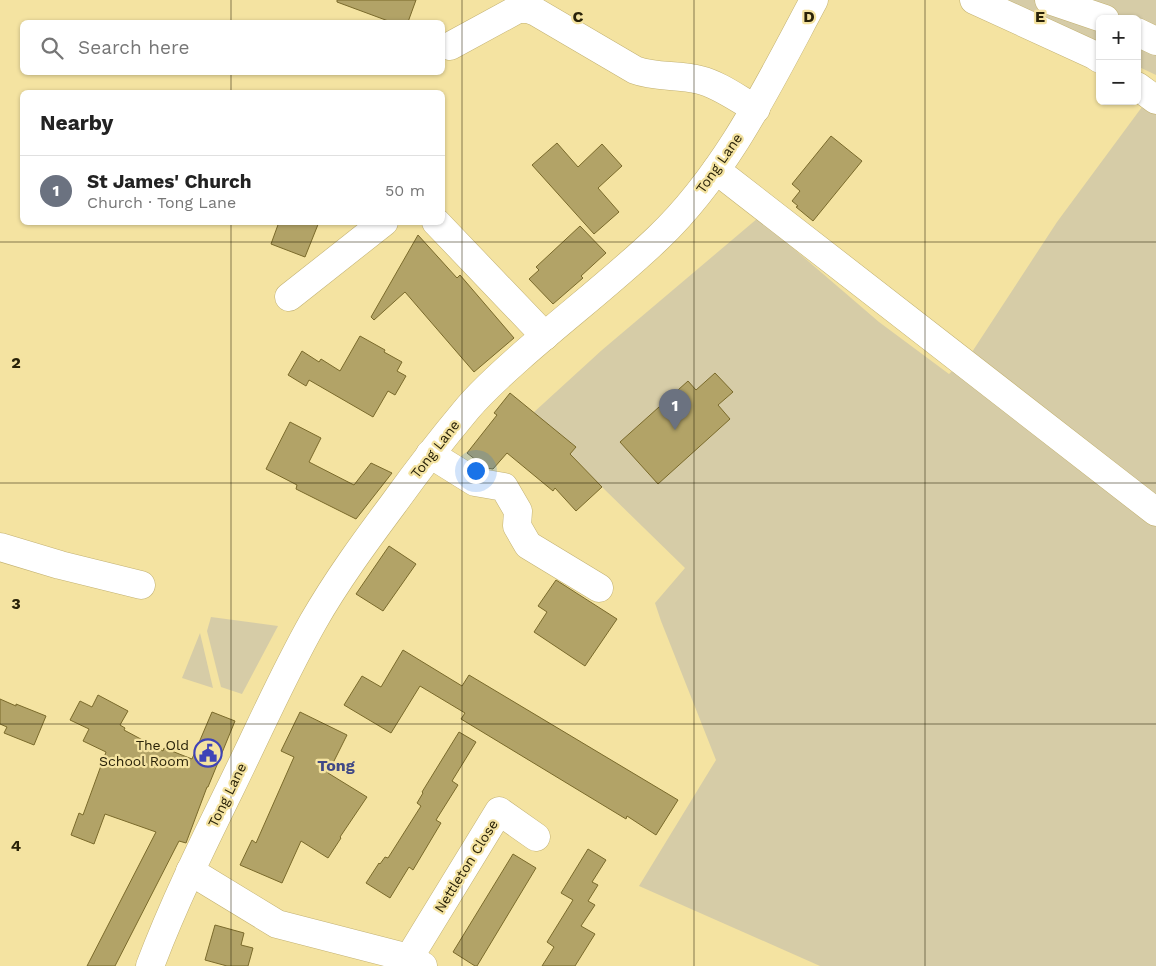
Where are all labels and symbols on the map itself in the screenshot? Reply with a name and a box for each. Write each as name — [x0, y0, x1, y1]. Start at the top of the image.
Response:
text: C — [573, 7, 584, 26]
text: D — [803, 7, 815, 26]
text: E — [1035, 7, 1045, 26]
street label: Tong Lane — [693, 130, 745, 196]
text: 2 — [11, 353, 21, 372]
pin: 1 — [659, 389, 691, 430]
street label: Tong Lane — [407, 417, 463, 481]
your location — [463, 458, 489, 484]
text: 3 — [11, 594, 21, 613]
place label: The Old School Room — [99, 737, 189, 769]
public building icon: The Old School Room — [193, 738, 223, 768]
district label: Tong — [317, 756, 355, 775]
street label: Tong Lane — [205, 760, 249, 830]
street label: Nettleton Close — [431, 817, 501, 915]
text: 4 — [11, 836, 21, 855]

